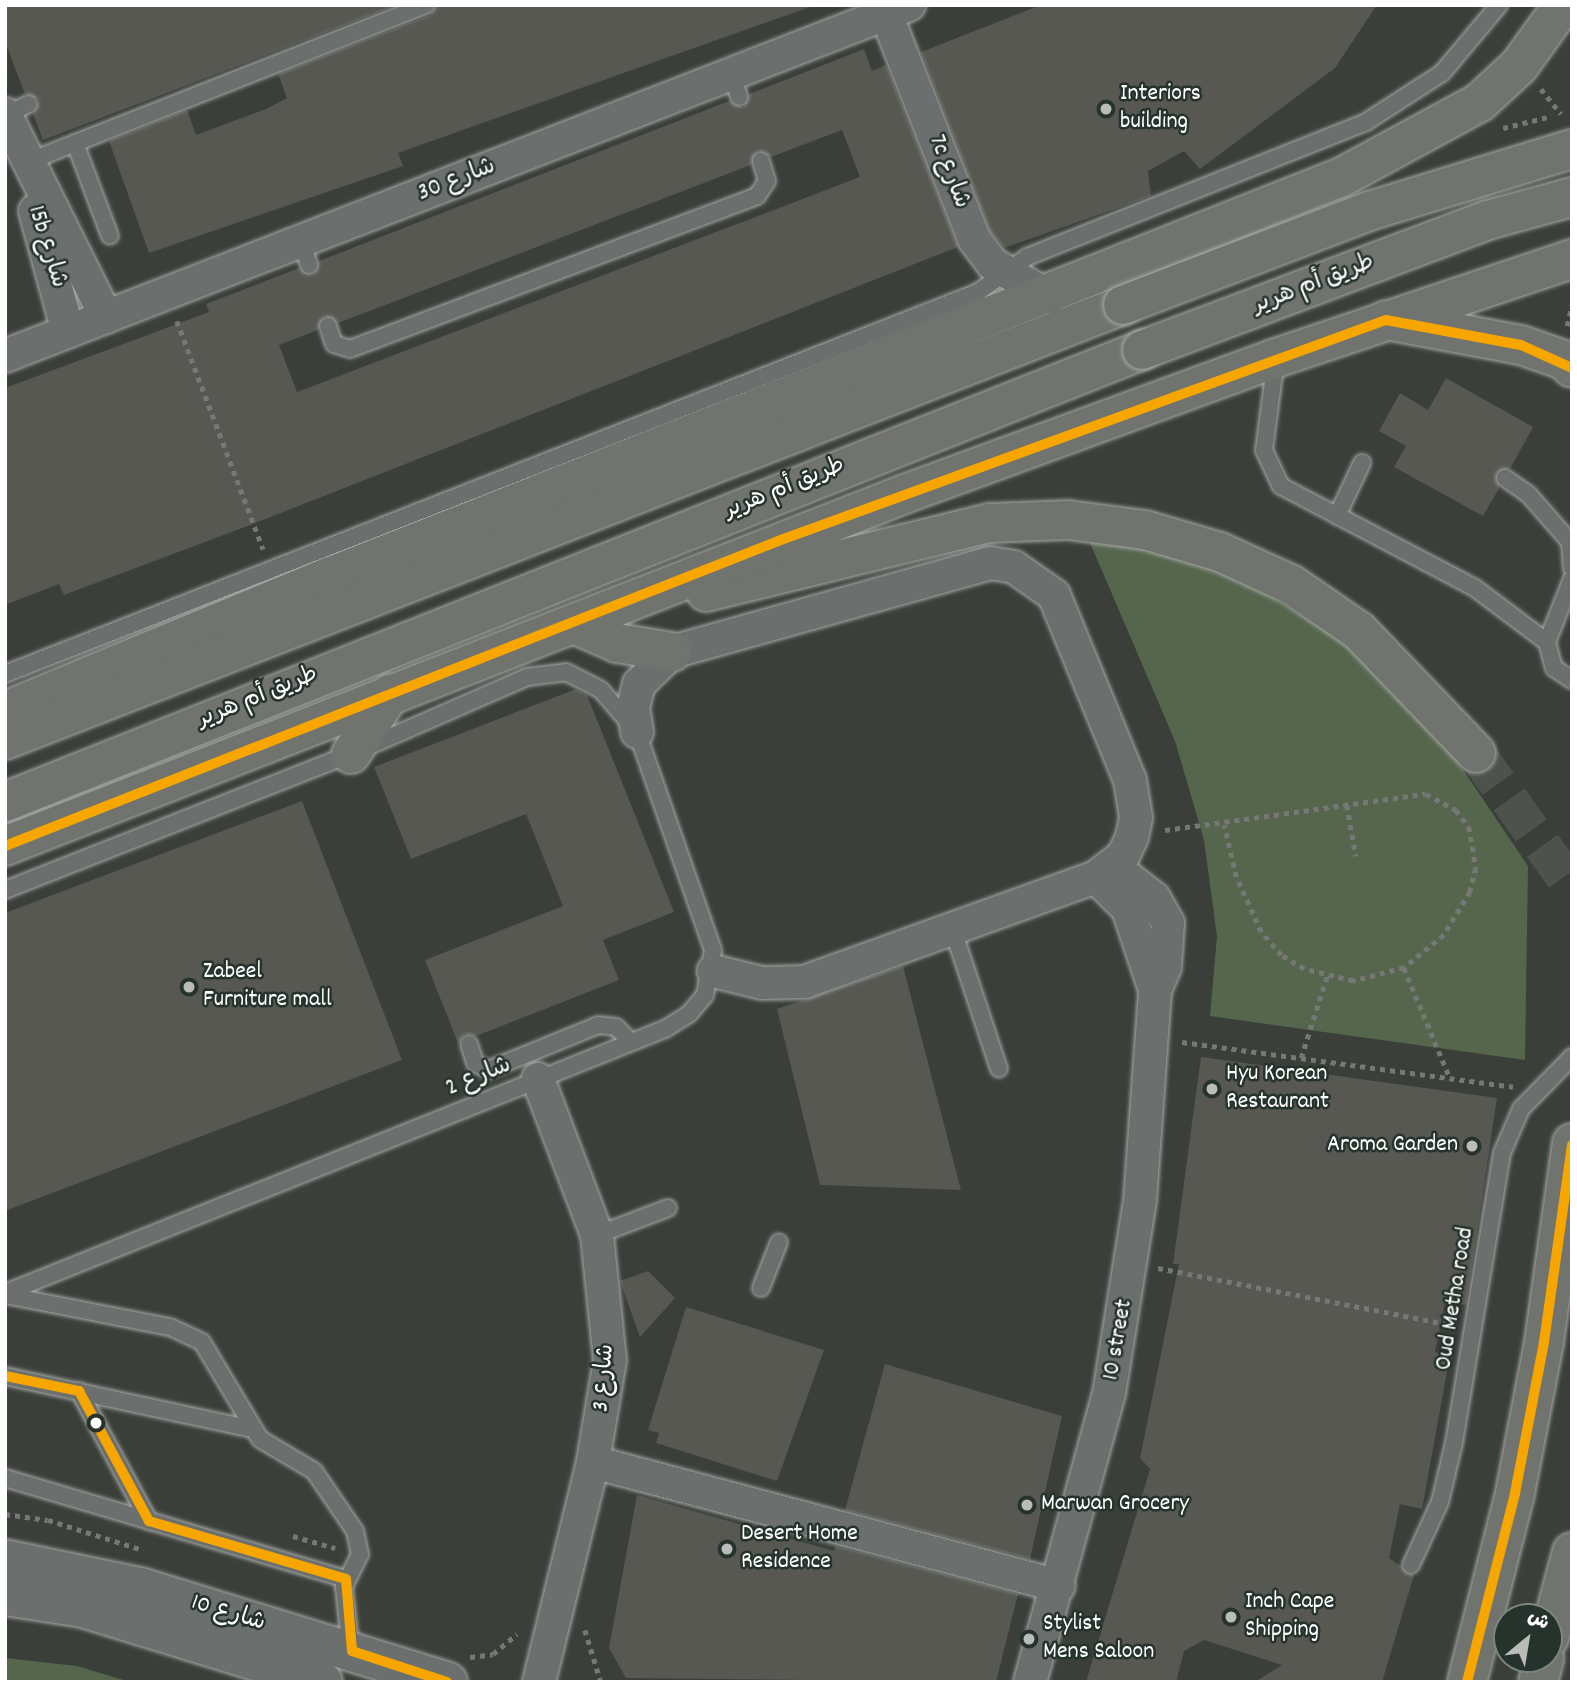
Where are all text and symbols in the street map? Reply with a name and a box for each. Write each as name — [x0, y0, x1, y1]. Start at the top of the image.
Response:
place label: Interiors building — [1120, 81, 1201, 137]
marker: Interiors building — [1098, 101, 1114, 117]
street label: 7c شارع — [921, 131, 975, 213]
street label: شارع 30 — [414, 153, 500, 209]
street label: 15b شارع — [20, 203, 72, 291]
street label: طريق أم هرير — [1249, 249, 1379, 321]
street label: طريق أم هرير — [720, 452, 850, 526]
street label: طريق أم هرير — [193, 661, 323, 735]
place label: Zabeel Furniture mall — [203, 959, 332, 1015]
marker: Zabeel Furniture mall — [181, 979, 197, 995]
street label: شارع 2 — [442, 1052, 516, 1104]
place label: Hyu Korean Restaurant — [1226, 1061, 1329, 1117]
marker: Hyu Korean Restaurant — [1204, 1081, 1220, 1097]
place label: Aroma Garden — [1327, 1132, 1458, 1160]
marker: Aroma Garden — [1464, 1138, 1480, 1154]
street label: Oud Metha road — [1430, 1226, 1482, 1372]
street label: 10 street — [1098, 1297, 1140, 1383]
street label: شارع 3 — [588, 1343, 622, 1413]
unlabelled marker — [89, 1416, 103, 1430]
place label: Marwan Grocery — [1041, 1491, 1189, 1519]
marker: Marwan Grocery — [1019, 1497, 1035, 1513]
place label: Desert Home Residence — [741, 1521, 858, 1577]
marker: Desert Home Residence — [719, 1541, 735, 1557]
street label: شارع 10 — [188, 1589, 268, 1639]
place label: Inch Cape Shipping — [1245, 1589, 1334, 1645]
north arrow — [1493, 1603, 1563, 1673]
text: ش — [1522, 1604, 1554, 1638]
marker: Inch Cape Shipping — [1223, 1609, 1239, 1625]
place label: Stylist Mens Saloon — [1043, 1611, 1154, 1667]
marker: Stylist Mens Saloon — [1021, 1631, 1037, 1647]

